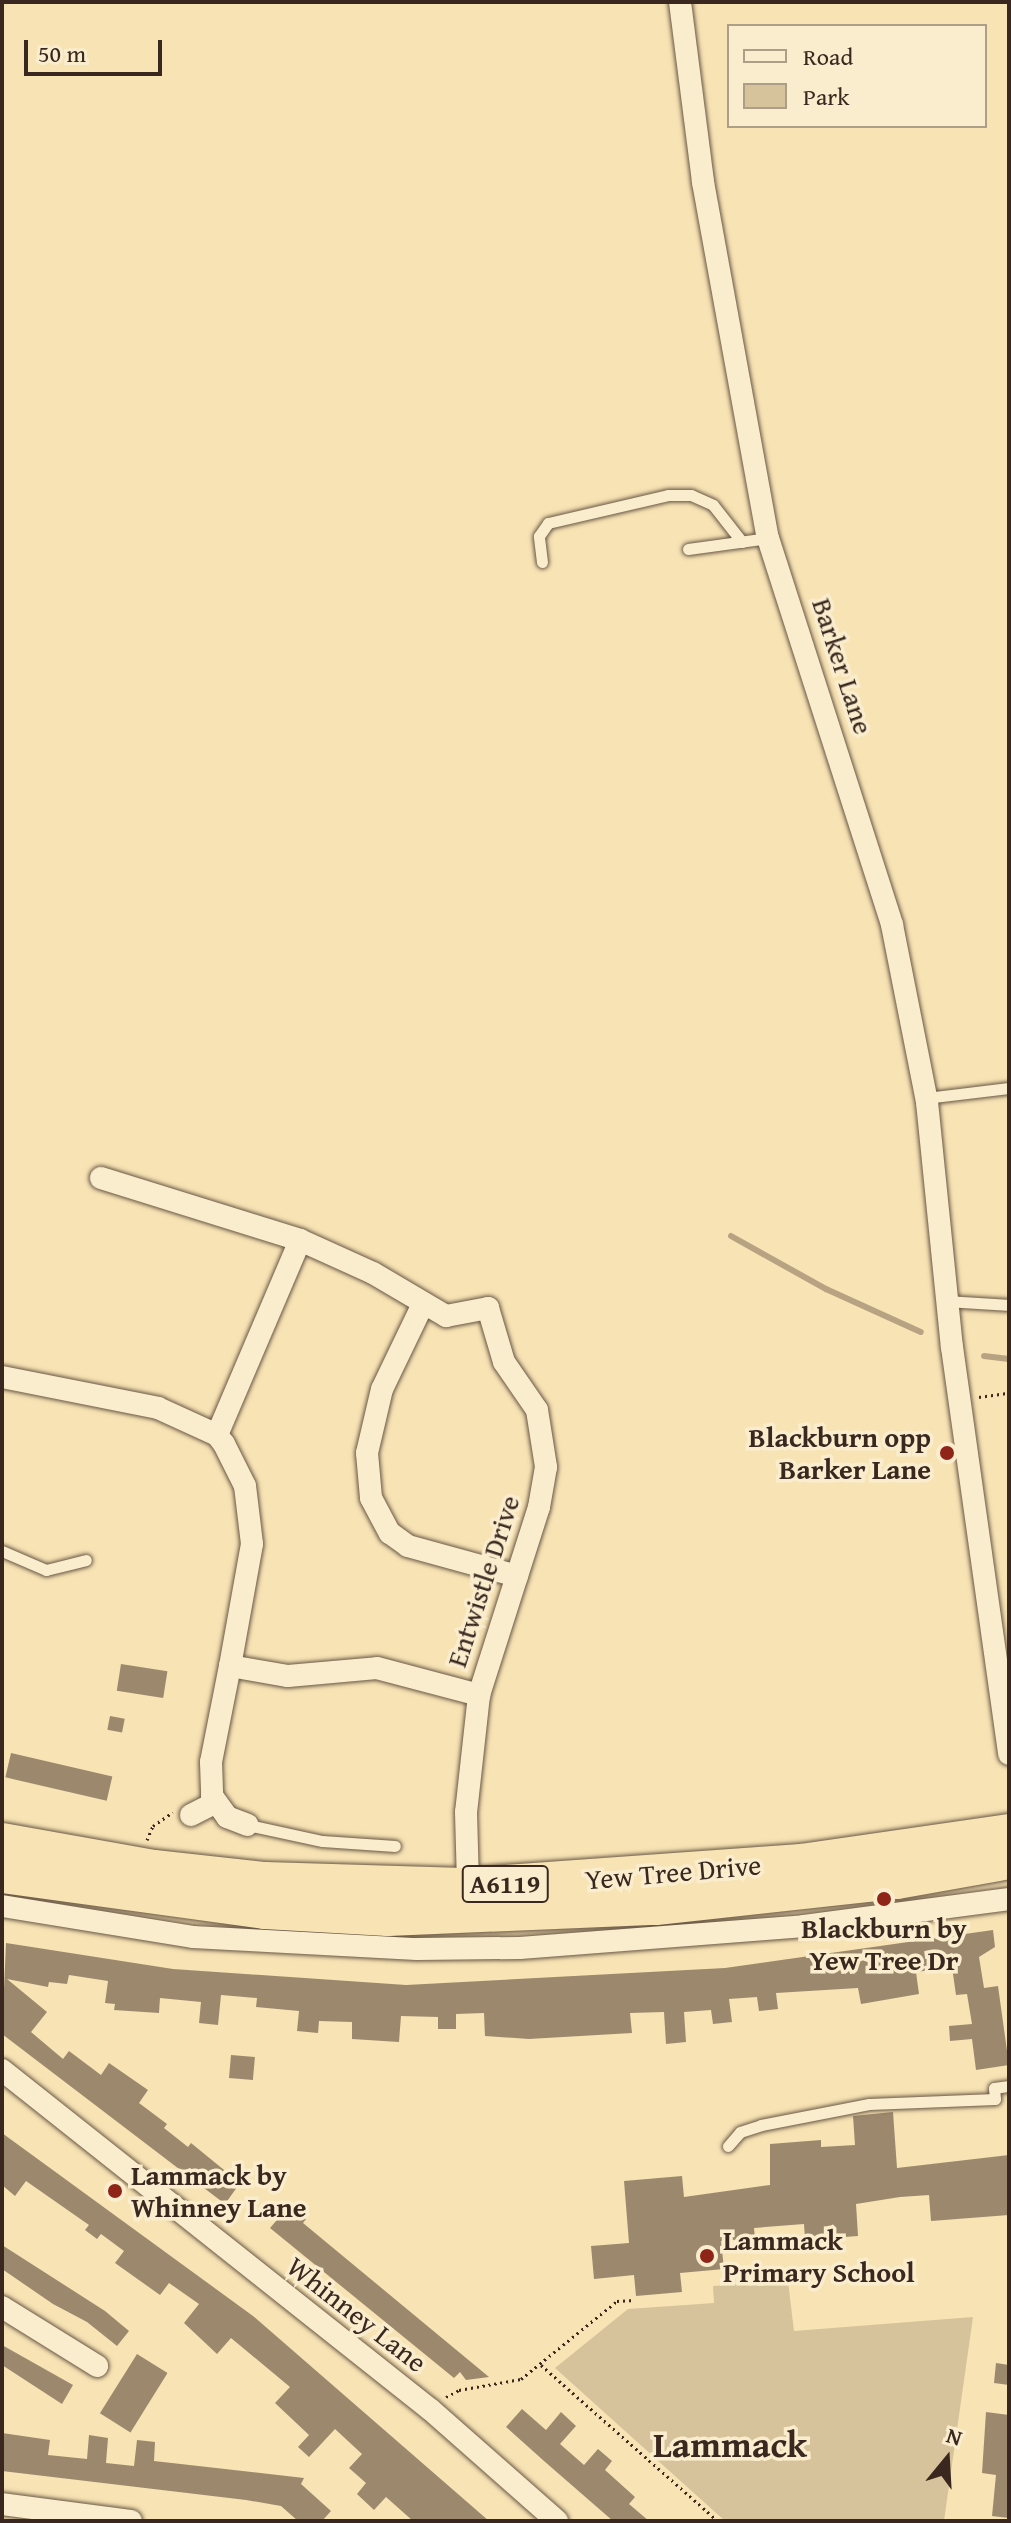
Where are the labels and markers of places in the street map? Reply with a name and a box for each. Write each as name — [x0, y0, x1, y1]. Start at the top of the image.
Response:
place label: Blackburn opp Barker Lane — [749, 1420, 931, 1486]
marker: Blackburn opp Barker Lane — [938, 1444, 956, 1462]
marker: Blackburn by Yew Tree Dr — [875, 1890, 893, 1908]
place label: Blackburn by Yew Tree Dr — [801, 1911, 967, 1977]
place label: Lammack by Whinney Lane — [131, 2158, 307, 2224]
marker: Lammack by Whinney Lane — [106, 2182, 124, 2200]
place label: Lammack Primary School — [723, 2223, 915, 2289]
marker: Lammack Primary School — [698, 2247, 716, 2265]

